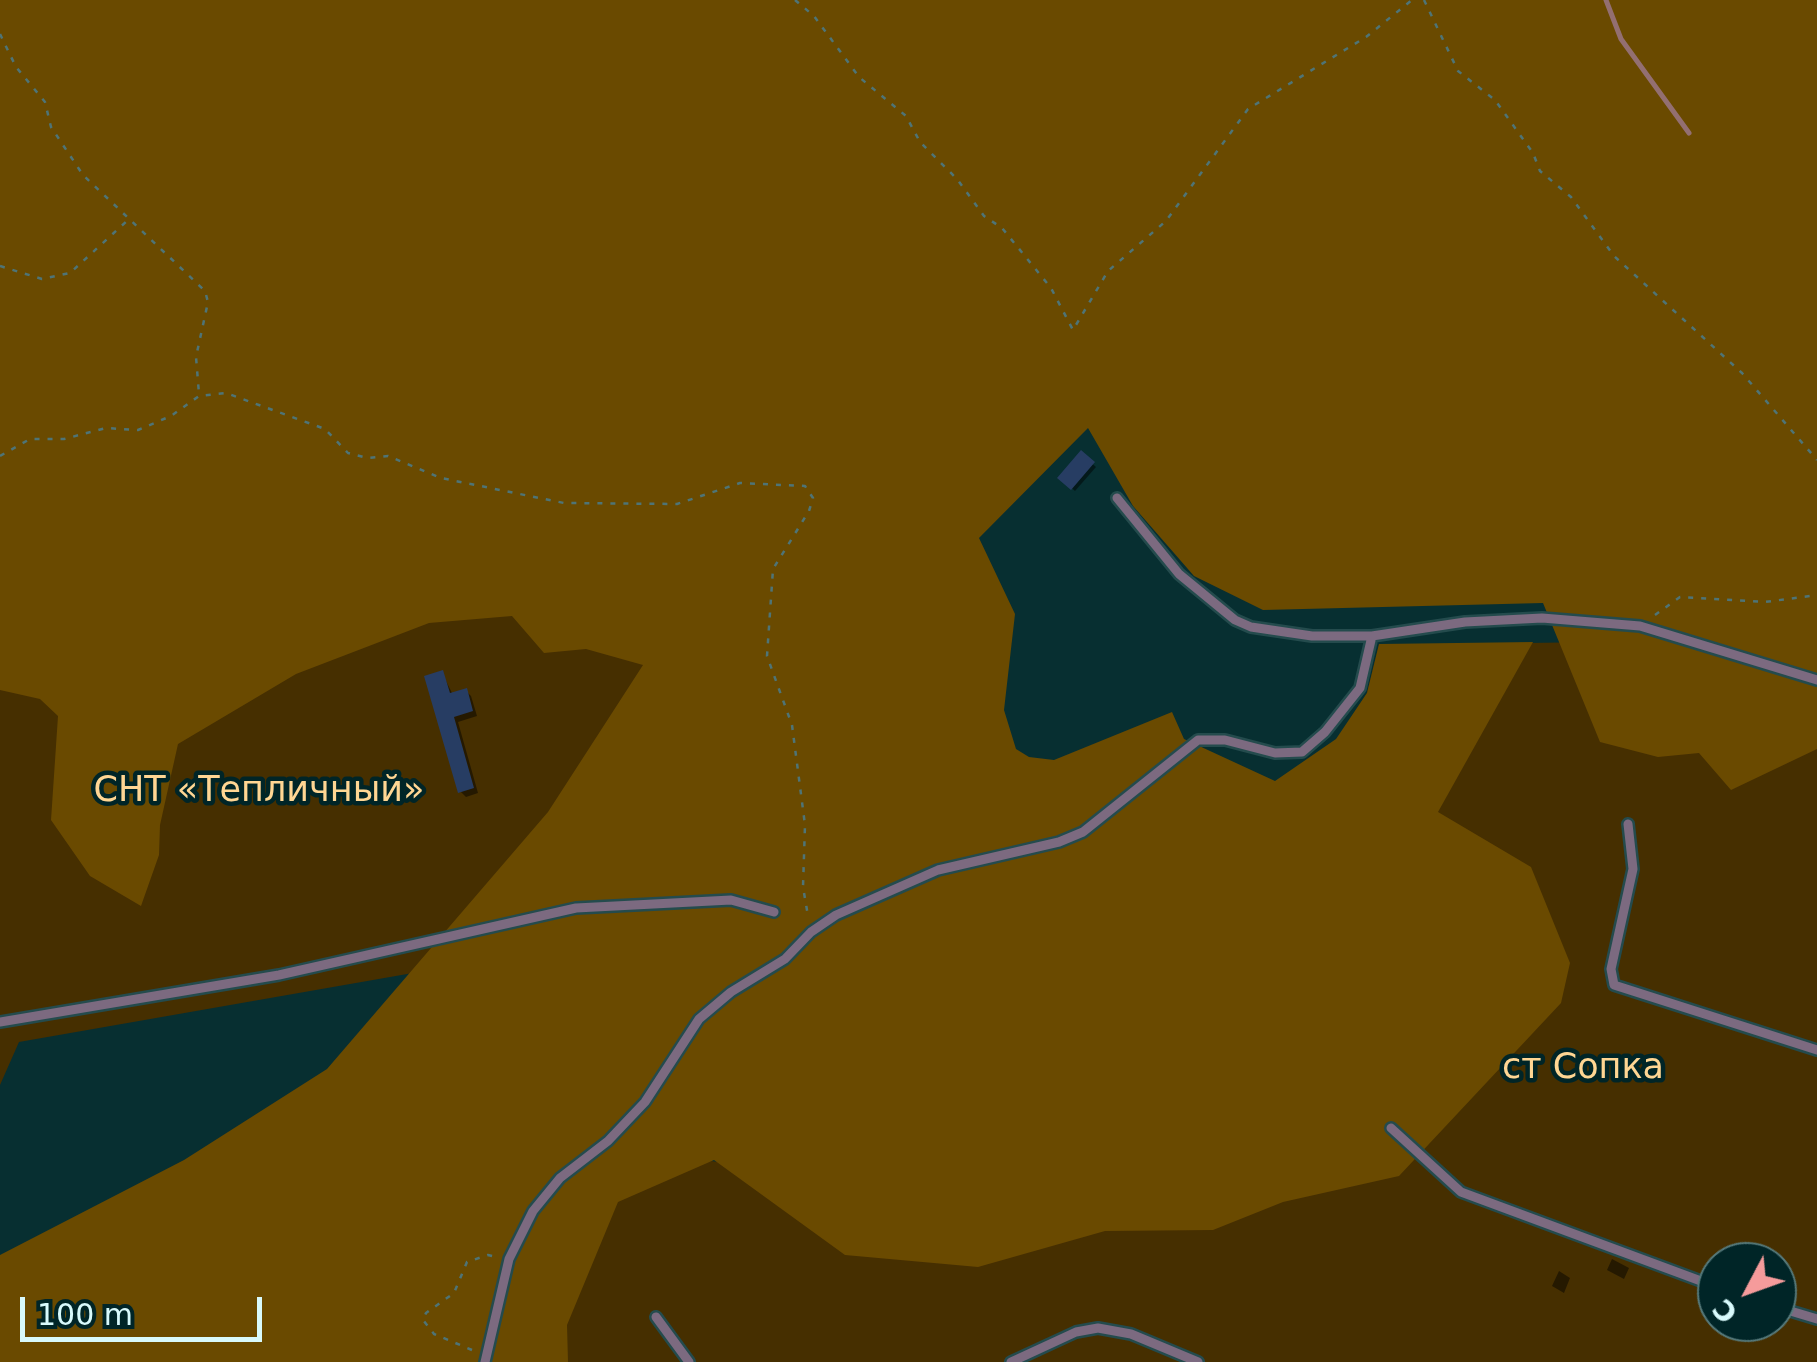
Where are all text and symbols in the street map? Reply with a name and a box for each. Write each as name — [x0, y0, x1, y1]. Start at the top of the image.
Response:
park label: СНТ «Тепличный» — [94, 771, 424, 813]
park label: ст Сопка — [1502, 1048, 1664, 1090]
north arrow — [1697, 1242, 1797, 1342]
scale bar — [25, 1277, 268, 1339]
text: С — [1706, 1292, 1745, 1329]
text: 100 m — [37, 1297, 133, 1332]

